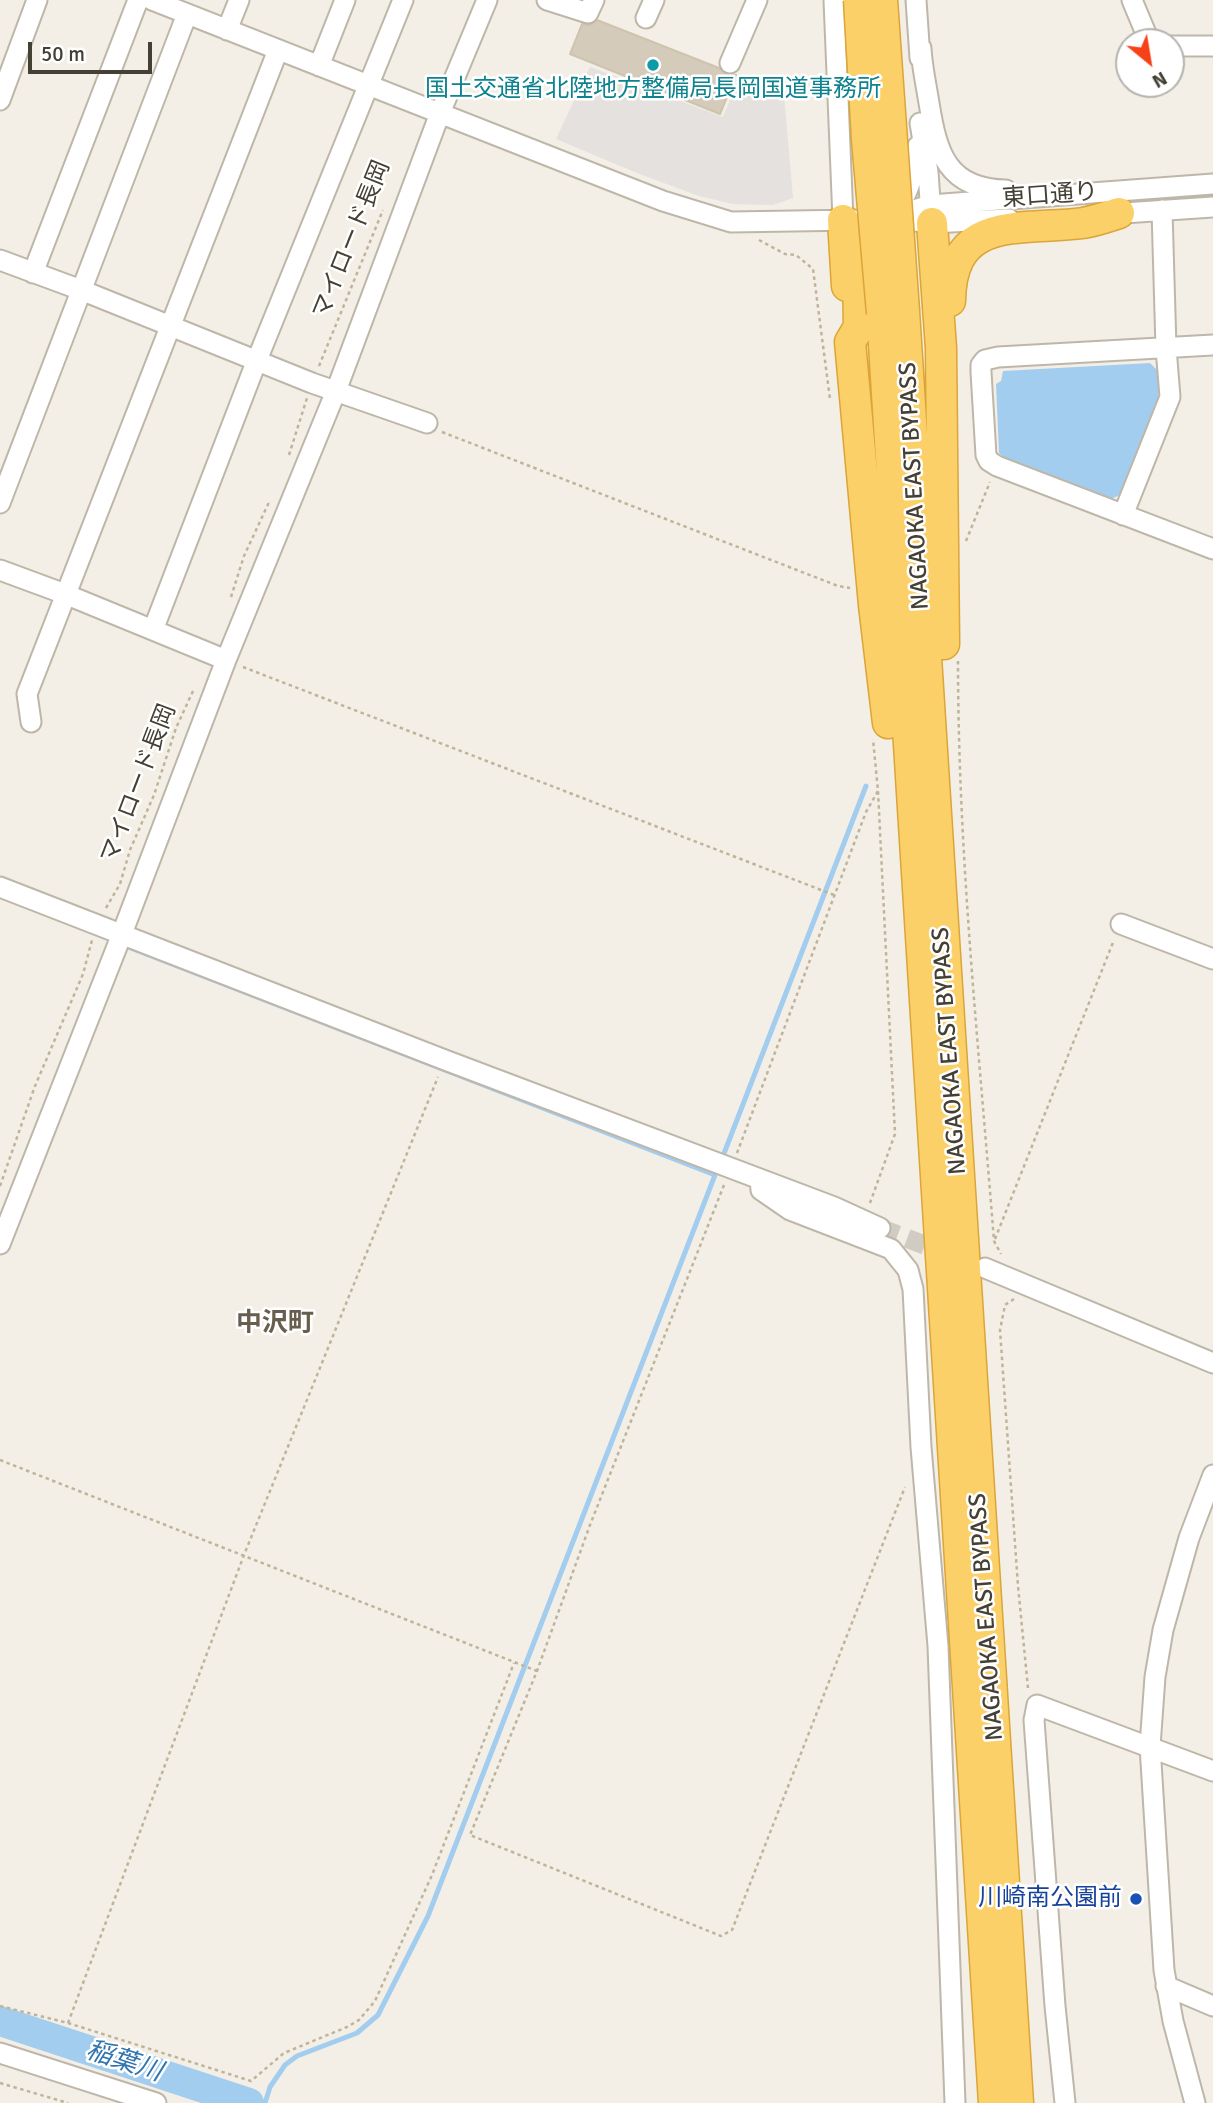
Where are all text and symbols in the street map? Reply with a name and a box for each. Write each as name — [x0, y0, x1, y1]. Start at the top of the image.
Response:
scale bar — [32, 28, 156, 72]
north arrow — [1115, 28, 1185, 98]
text: 50 m — [41, 41, 85, 67]
marker: 国土交通省北陸地方整備局長岡国道事務所 — [645, 57, 661, 73]
text: N — [1148, 66, 1171, 93]
place label: 国土交通省北陸地方整備局長岡国道事務所 — [425, 76, 881, 104]
street label: マイロード長岡 — [307, 157, 397, 323]
street label: 東口通り — [1001, 178, 1099, 214]
street label: NAGAOKA EAST BYPASS — [894, 361, 936, 611]
street label: マイロード長岡 — [95, 700, 183, 868]
street label: NAGAOKA EAST BYPASS — [927, 926, 973, 1176]
district label: 中沢町 — [236, 1308, 314, 1340]
street label: NAGAOKA EAST BYPASS — [964, 1492, 1010, 1742]
place label: 川崎南公園前 — [978, 1885, 1122, 1913]
marker: 川崎南公園前 — [1128, 1891, 1144, 1907]
water label: 稲葉川 — [82, 2035, 166, 2089]

